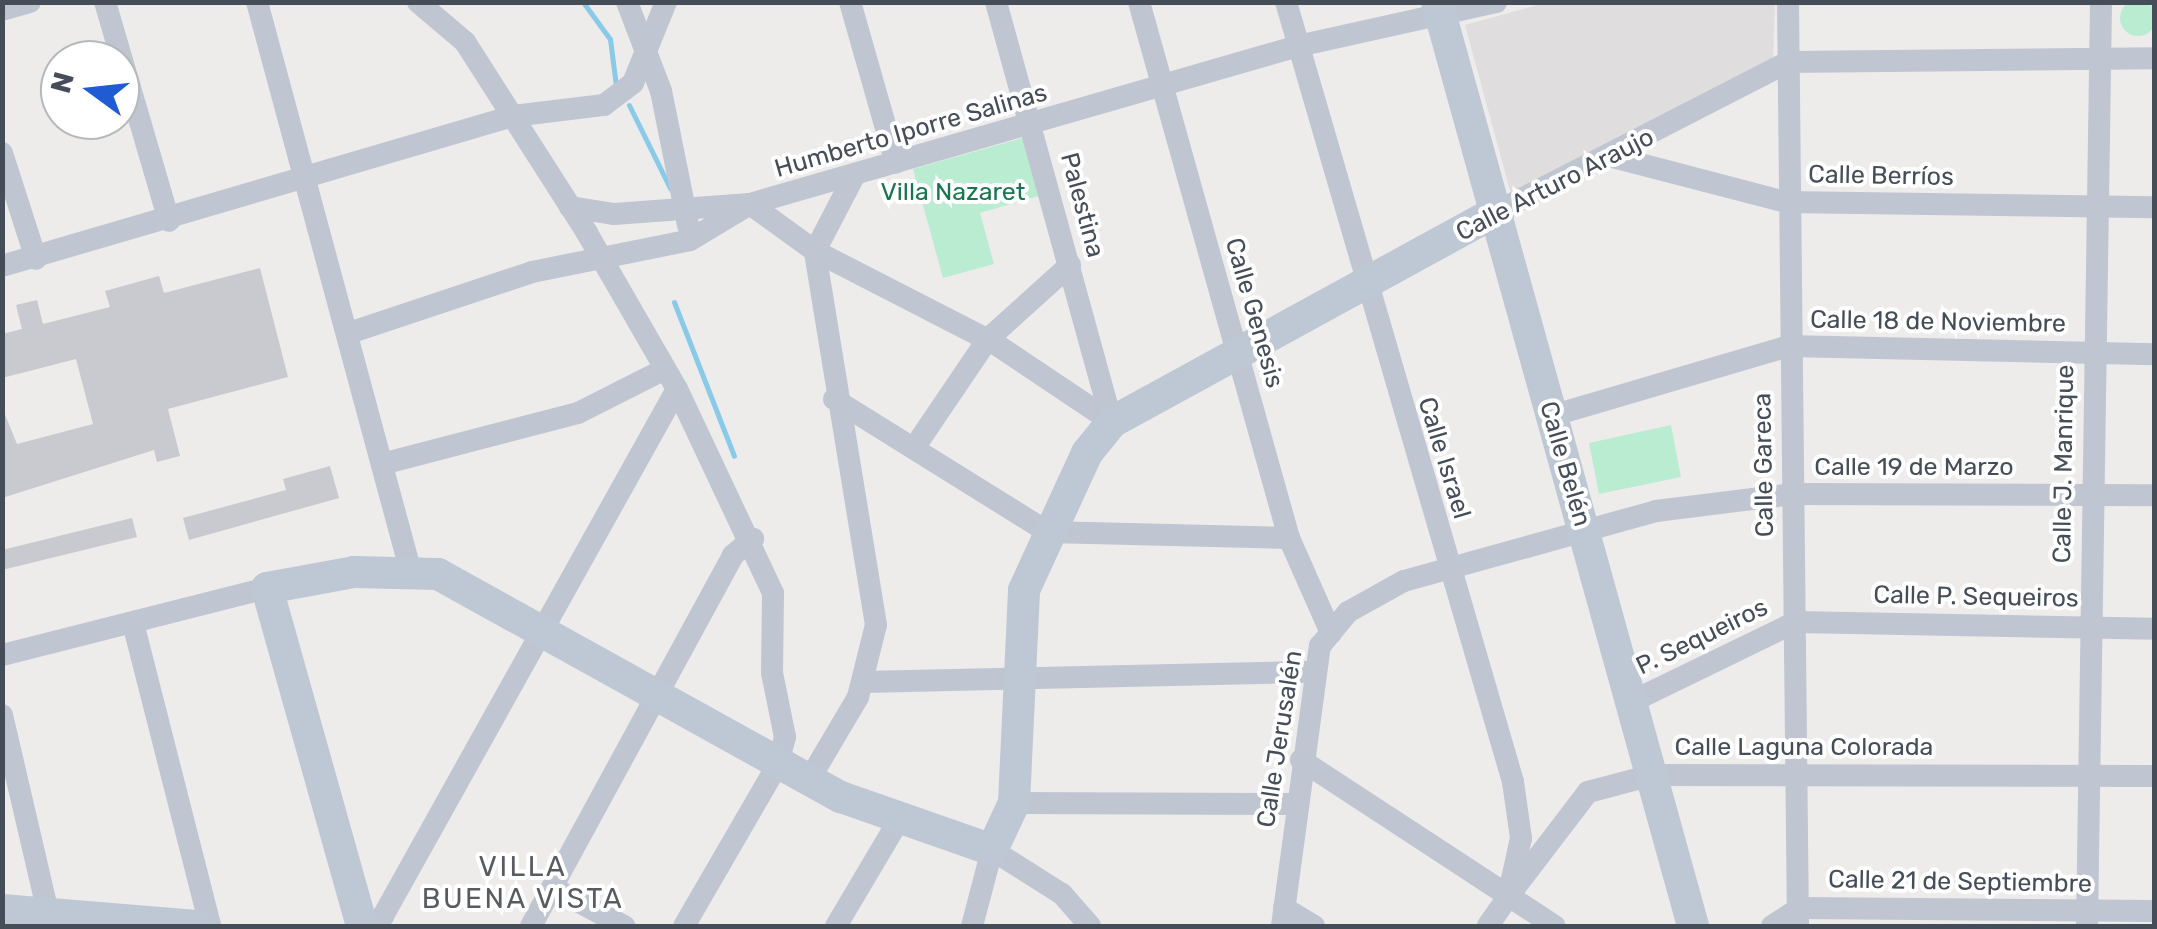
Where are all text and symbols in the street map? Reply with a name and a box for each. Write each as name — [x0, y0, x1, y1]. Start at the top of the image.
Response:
north arrow — [40, 40, 140, 140]
text: N — [44, 69, 81, 97]
street label: Humberto Iporre Salinas — [771, 78, 1051, 184]
street label: Calle Arturo Araujo — [1451, 122, 1659, 248]
street label: Palestina — [1054, 149, 1110, 261]
street label: Calle Berríos — [1808, 160, 1954, 192]
park label: Villa Nazaret — [880, 177, 1026, 207]
street label: Calle Genesis — [1218, 235, 1290, 391]
street label: Calle 18 de Noviembre — [1810, 305, 2066, 339]
street label: Calle J. Manrique — [2047, 364, 2081, 564]
street label: Calle Gareca — [1748, 393, 1780, 537]
street label: Calle Israel — [1411, 394, 1477, 522]
street label: Calle Belén — [1533, 398, 1597, 530]
street label: Calle 19 de Marzo — [1814, 452, 2014, 482]
street label: Calle P. Sequeiros — [1873, 580, 2079, 614]
street label: P. Sequeiros — [1631, 592, 1773, 682]
street label: Calle Jerusalén — [1251, 648, 1309, 830]
street label: Calle Laguna Colorada — [1675, 732, 1933, 762]
district label: VILLA BUENA VISTA — [421, 850, 625, 916]
street label: Calle 21 de Septiembre — [1828, 865, 2092, 899]

